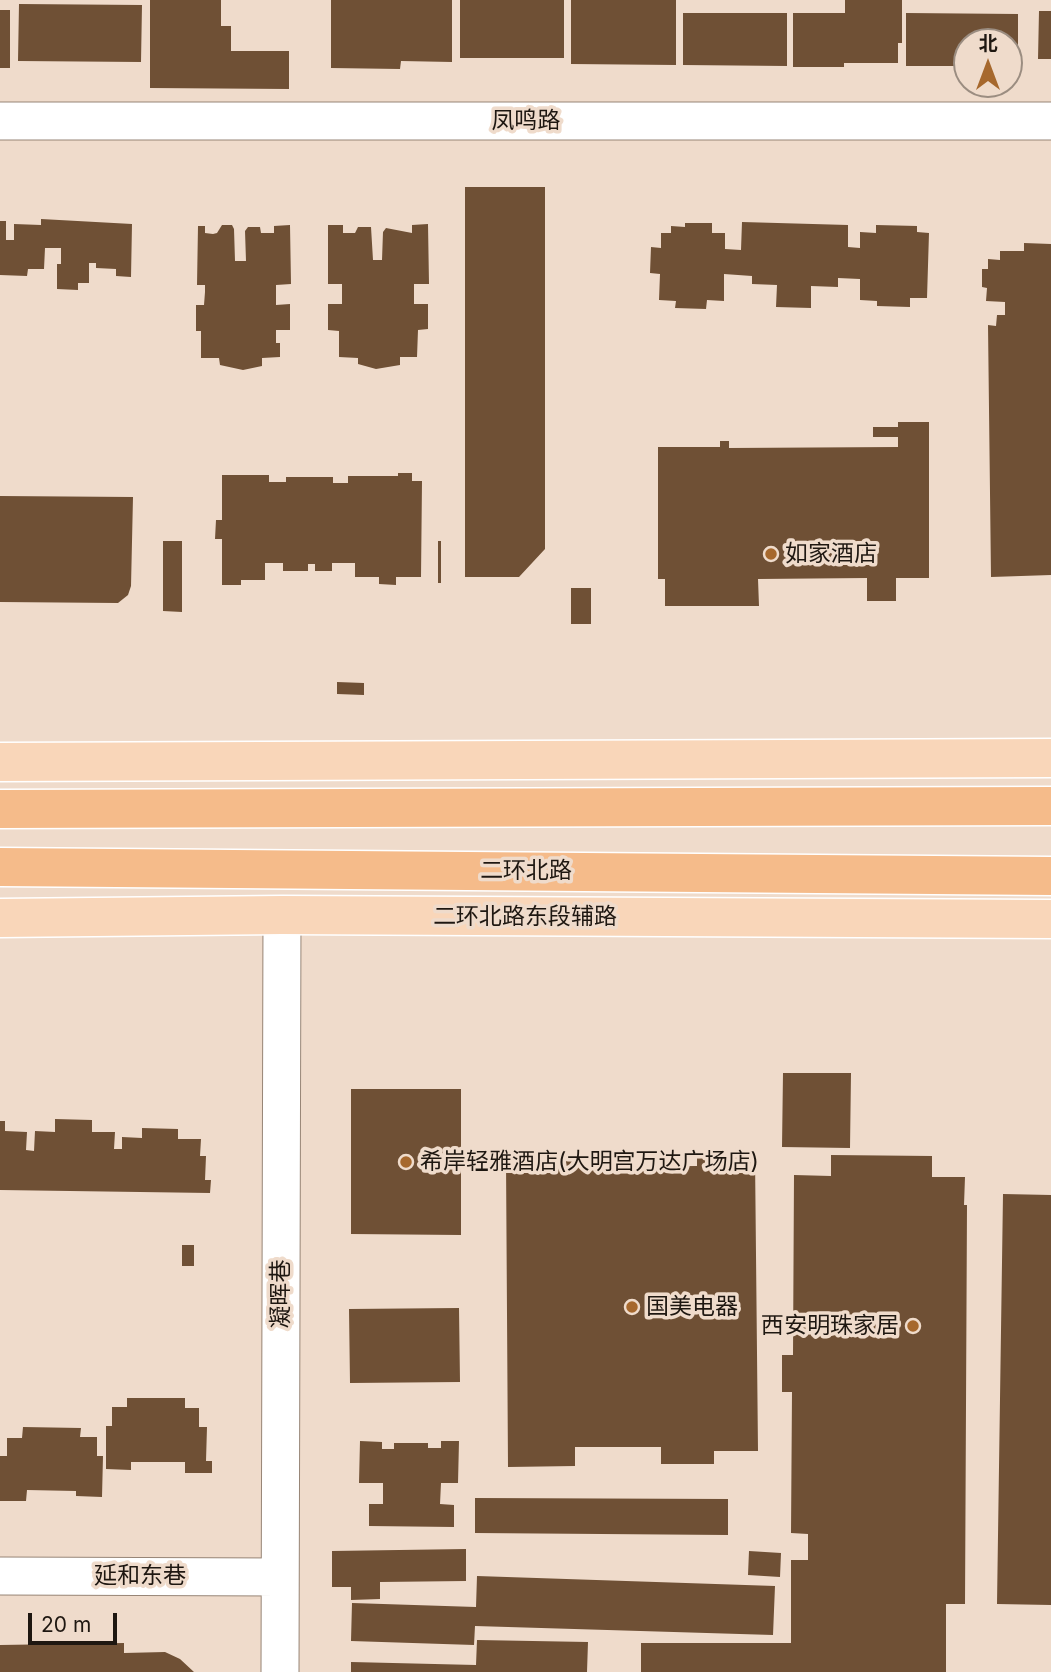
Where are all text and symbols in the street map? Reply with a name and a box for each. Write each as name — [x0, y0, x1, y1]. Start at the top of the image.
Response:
north arrow — [953, 28, 1023, 98]
text: 北 — [978, 32, 998, 55]
street label: 凤鸣路 — [492, 107, 560, 135]
place label: 如家酒店 — [785, 540, 877, 568]
marker: 如家酒店 — [763, 546, 779, 562]
street label: 二环北路 — [480, 857, 572, 885]
street label: 二环北路东段辅路 — [433, 903, 617, 931]
place label: 希岸轻雅酒店(大明宫万达广场店) — [420, 1148, 759, 1176]
marker: 希岸轻雅酒店(大明宫万达广场店) — [398, 1154, 414, 1170]
street label: 凝晖巷 — [267, 1260, 295, 1328]
place label: 国美电器 — [646, 1293, 738, 1321]
marker: 国美电器 — [624, 1299, 640, 1315]
place label: 西安明珠家居 — [761, 1312, 899, 1340]
marker: 西安明珠家居 — [905, 1318, 921, 1334]
street label: 延和东巷 — [94, 1562, 186, 1590]
scale bar — [32, 1598, 121, 1642]
text: 20 m — [41, 1612, 91, 1637]

